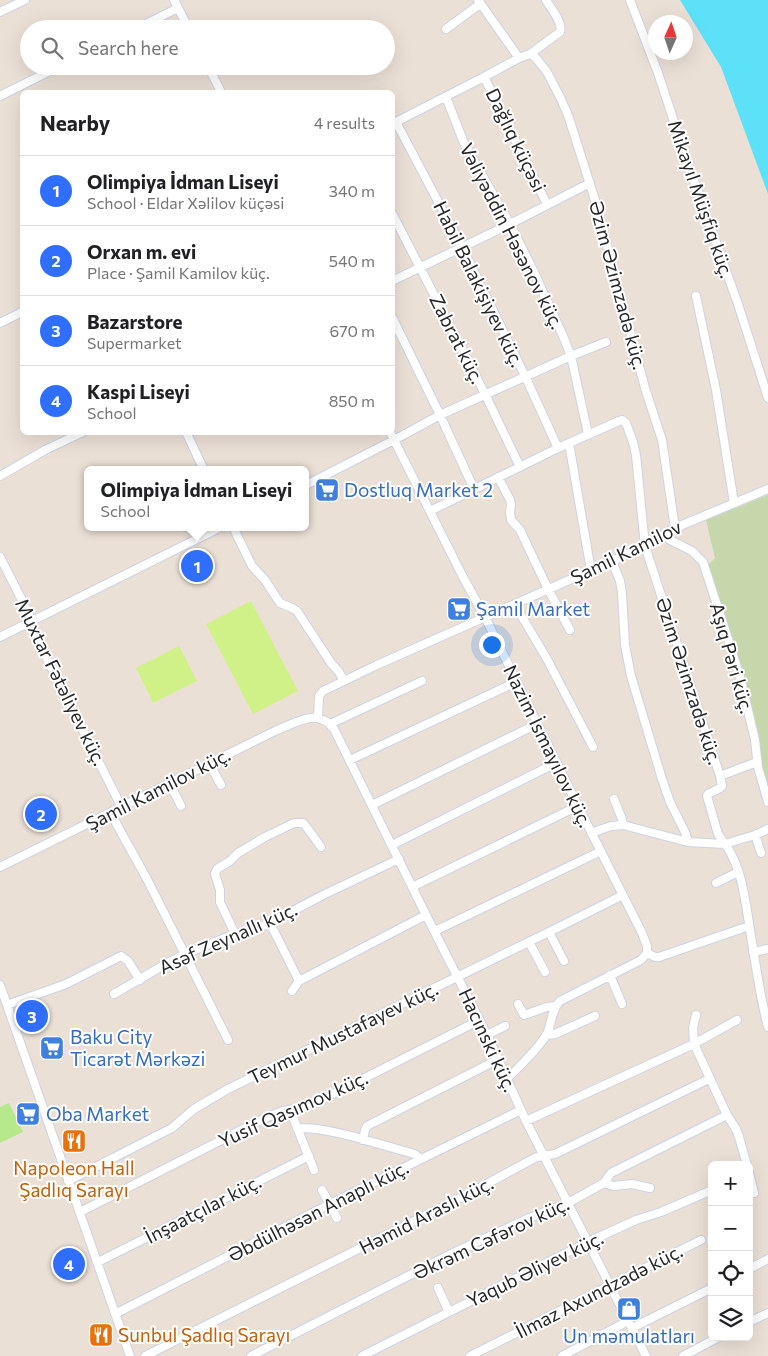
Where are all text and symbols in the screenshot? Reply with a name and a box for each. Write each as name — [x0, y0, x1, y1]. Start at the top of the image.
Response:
north arrow — [648, 15, 693, 60]
search box — [20, 20, 395, 75]
icon: search — [38, 34, 66, 62]
text: Search here — [78, 36, 178, 59]
street label: Dağlıq küçəsi — [481, 84, 551, 195]
text: Nearby — [40, 110, 110, 135]
text: 4 results — [314, 113, 375, 132]
street label: Mikayıl Müşfiq küç. — [664, 117, 739, 281]
street label: Vəliyəddin Həsənov küç. — [456, 139, 569, 333]
text: Olimpiya İdman Liseyi — [87, 170, 279, 193]
text: 1 — [52, 181, 60, 200]
text: 340 m — [329, 181, 375, 200]
text: School · Eldar Xəlilov küçəsi — [87, 193, 284, 212]
street label: Habil Balakişiyev küç. — [429, 197, 530, 371]
street label: Əzim Əzimzadə küç. — [585, 198, 652, 372]
text: Orxan m. evi — [87, 240, 196, 263]
text: 2 — [51, 251, 61, 270]
text: 540 m — [329, 251, 375, 270]
text: Place · Şamil Kamilov küç. — [87, 263, 270, 282]
street label: Zabrat küç. — [425, 290, 490, 387]
text: Bazarstore — [87, 310, 183, 333]
text: 3 — [51, 321, 61, 340]
text: 670 m — [329, 321, 375, 340]
text: Supermarket — [87, 333, 182, 352]
text: Kaspi Liseyi — [87, 380, 190, 403]
text: 4 — [51, 391, 61, 410]
text: 850 m — [329, 391, 375, 410]
text: School — [87, 403, 137, 422]
popup — [84, 466, 309, 531]
supermarket icon: Dostluq Market 2 — [314, 477, 340, 503]
text: Olimpiya İdman Liseyi — [101, 478, 292, 501]
place label: Dostluq Market 2 — [344, 478, 493, 501]
text: School — [101, 501, 150, 520]
street label: Şamil Kamilov — [566, 515, 685, 588]
pin: 1 — [181, 547, 213, 585]
street label: Muxtar Fətəliyev küç. — [11, 594, 112, 769]
street label: Əzim Əzimzadə küç. — [652, 594, 727, 767]
supermarket icon: Şamil Market — [446, 596, 472, 622]
place label: Şamil Market — [476, 597, 590, 620]
street label: Aşıq Pəri küç. — [706, 600, 759, 716]
your location — [479, 632, 505, 658]
street label: Nazim İsmayılov küç. — [499, 661, 598, 831]
street label: Şamil Kamilov küç. — [82, 742, 234, 835]
pin: 2 — [25, 795, 57, 833]
street label: Asəf Zeynallı küç. — [155, 897, 301, 978]
street label: Teymur Mustafayev küç. — [244, 977, 441, 1089]
street label: Hacınski küç. — [454, 984, 522, 1095]
pin: 3 — [16, 997, 48, 1035]
place label: Baku City Ticarət Mərkəzi — [70, 1025, 205, 1070]
supermarket icon: Baku City Ticarət Mərkəzi — [39, 1035, 65, 1061]
street label: Yusif Qasımov küç. — [214, 1065, 371, 1152]
supermarket icon: Oba Market — [15, 1101, 41, 1127]
place label: Oba Market — [46, 1102, 150, 1125]
restaurant icon: Napoleon Hall Şadlıq Sarayı — [61, 1128, 87, 1154]
street label: Əbdülhəsən Anaplı küç. — [224, 1155, 412, 1266]
place label: Napoleon Hall Şadlıq Sarayı — [13, 1156, 135, 1201]
map controls — [708, 1161, 753, 1341]
button: + — [708, 1161, 753, 1206]
street label: İnşaatçılar küç. — [141, 1169, 265, 1248]
street label: Həmid Araslı küç. — [355, 1171, 497, 1258]
street label: Əkrəm Cəfərov küç. — [409, 1191, 573, 1284]
button: − — [708, 1206, 753, 1251]
street label: Yaqub Əliyev küç. — [463, 1226, 607, 1312]
street label: İlmaz Axundzadə küç. — [511, 1238, 686, 1343]
pin: 4 — [53, 1245, 85, 1283]
button: locate — [708, 1251, 753, 1296]
shop icon: Un məmulatları — [616, 1296, 642, 1322]
button: layers — [708, 1296, 753, 1341]
restaurant icon: Sunbul Şadlıq Sarayı — [88, 1322, 114, 1348]
place label: Sunbul Şadlıq Sarayı — [118, 1323, 290, 1346]
place label: Un məmulatları — [563, 1324, 695, 1347]

